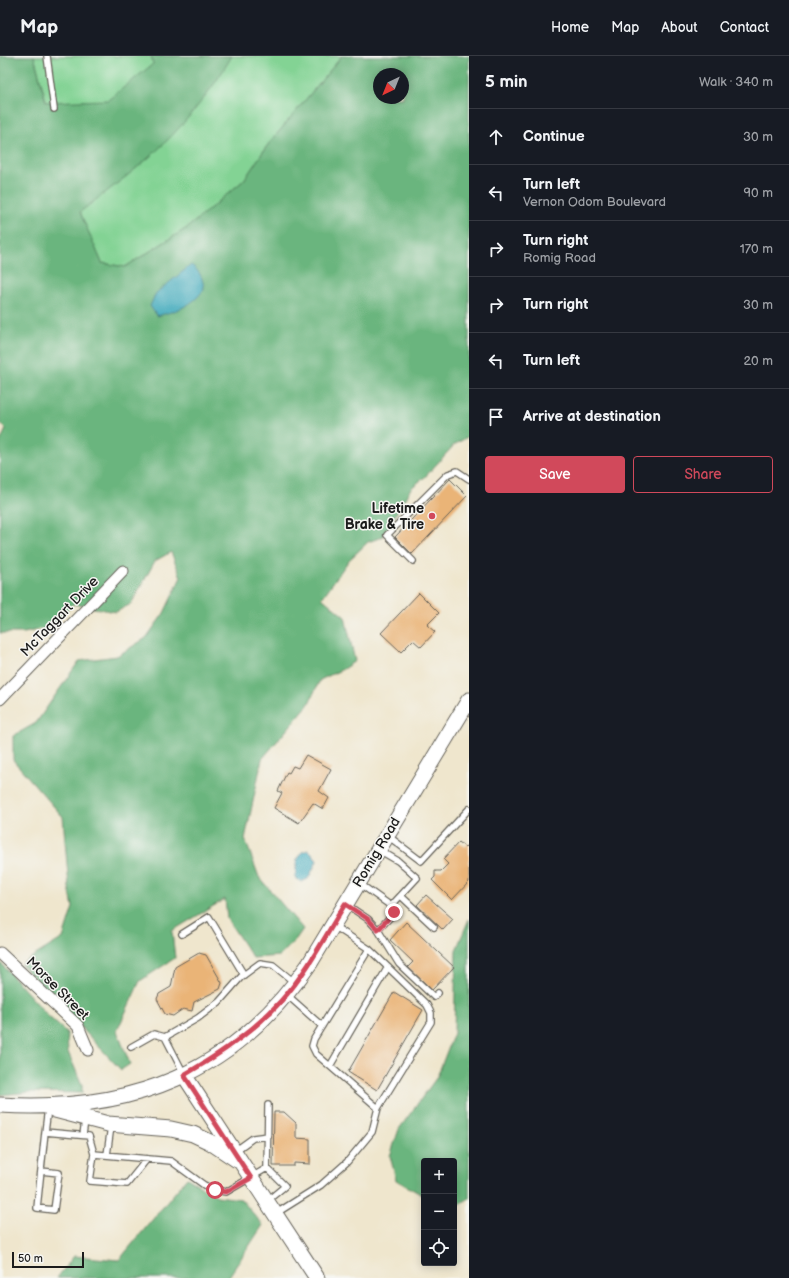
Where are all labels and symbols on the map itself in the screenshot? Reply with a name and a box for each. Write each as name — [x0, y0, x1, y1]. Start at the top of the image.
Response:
north arrow — [373, 68, 409, 104]
place label: Lifetime Brake & Tire — [345, 500, 424, 533]
marker: Lifetime Brake & Tire — [427, 511, 437, 521]
street label: McTaggart Drive — [17, 573, 102, 660]
street label: Romig Road — [349, 814, 404, 890]
route end — [385, 903, 403, 921]
street label: Morse Street — [23, 953, 93, 1024]
route start — [206, 1181, 224, 1199]
scale bar — [12, 1250, 84, 1269]

